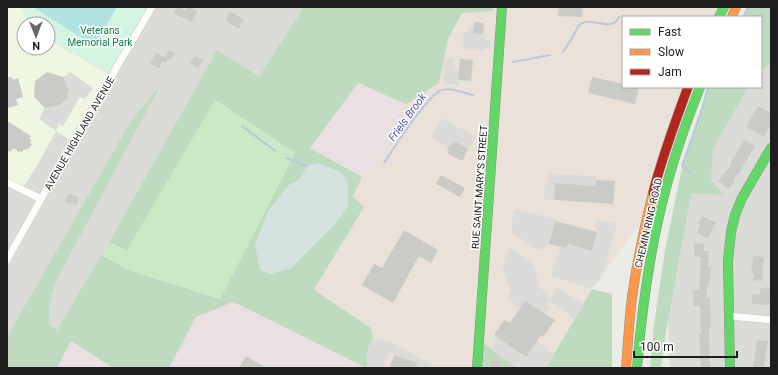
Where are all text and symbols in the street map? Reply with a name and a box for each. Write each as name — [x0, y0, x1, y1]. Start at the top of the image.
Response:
north arrow — [16, 16, 56, 56]
legend — [622, 16, 762, 88]
park label: Veterans Memorial Park — [68, 25, 133, 48]
text: Fast — [658, 25, 681, 39]
text: N — [32, 39, 40, 52]
text: Slow — [658, 45, 684, 59]
text: Jam — [658, 65, 682, 79]
street label: AVENUE HIGHLAND AVENUE — [42, 74, 117, 192]
water label: Friels Brook — [386, 90, 430, 144]
street label: RUE SAINT MARY'S STREET — [470, 125, 489, 249]
street label: CHEMIN RING ROAD — [633, 177, 664, 269]
scale bar — [634, 333, 737, 359]
text: 100 m — [640, 340, 674, 354]

